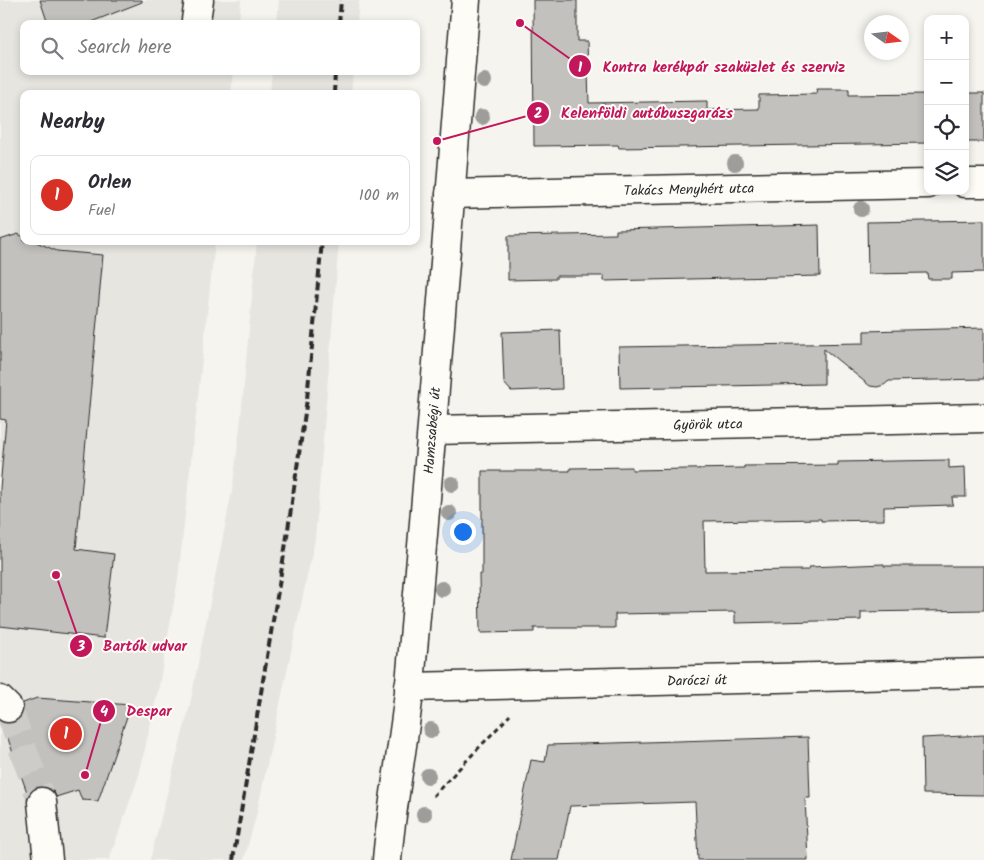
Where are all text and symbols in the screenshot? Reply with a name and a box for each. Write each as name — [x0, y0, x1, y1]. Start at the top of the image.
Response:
north arrow — [864, 15, 909, 60]
map controls — [924, 15, 969, 195]
button: + — [924, 15, 969, 60]
search box — [20, 20, 420, 75]
text: Search here — [78, 33, 172, 63]
icon: search — [38, 34, 66, 62]
callout: Kontra kerékpár szaküzlet és szerviz — [568, 51, 855, 81]
text: 1 — [578, 56, 583, 80]
text: Kontra kerékpár szaküzlet és szerviz — [603, 56, 845, 80]
button: − — [924, 60, 969, 105]
callout: Kelenföldi autóbuszgarázs — [526, 98, 742, 128]
text: 2 — [534, 102, 543, 126]
text: Kelenföldi autóbuszgarázs — [561, 102, 733, 126]
button: locate — [924, 105, 969, 150]
text: Nearby — [40, 106, 105, 139]
button: layers — [924, 150, 969, 195]
text: Orlen — [88, 168, 132, 198]
street label: Takács Menyhért utca — [623, 178, 755, 202]
text: 1 — [55, 183, 59, 208]
text: 100 m — [359, 183, 399, 208]
text: Fuel — [88, 198, 115, 223]
street label: Hamzsabégi út — [418, 386, 447, 475]
street label: Györök utca — [673, 413, 743, 437]
your location — [450, 519, 476, 545]
callout: Bartók udvar — [68, 631, 197, 661]
text: 3 — [76, 635, 85, 659]
text: Bartók udvar — [103, 635, 188, 659]
street label: Daróczi út — [667, 669, 728, 693]
callout: Despar — [91, 696, 182, 726]
text: 4 — [100, 700, 108, 724]
text: Despar — [126, 700, 172, 724]
pin: 1 — [50, 715, 82, 753]

